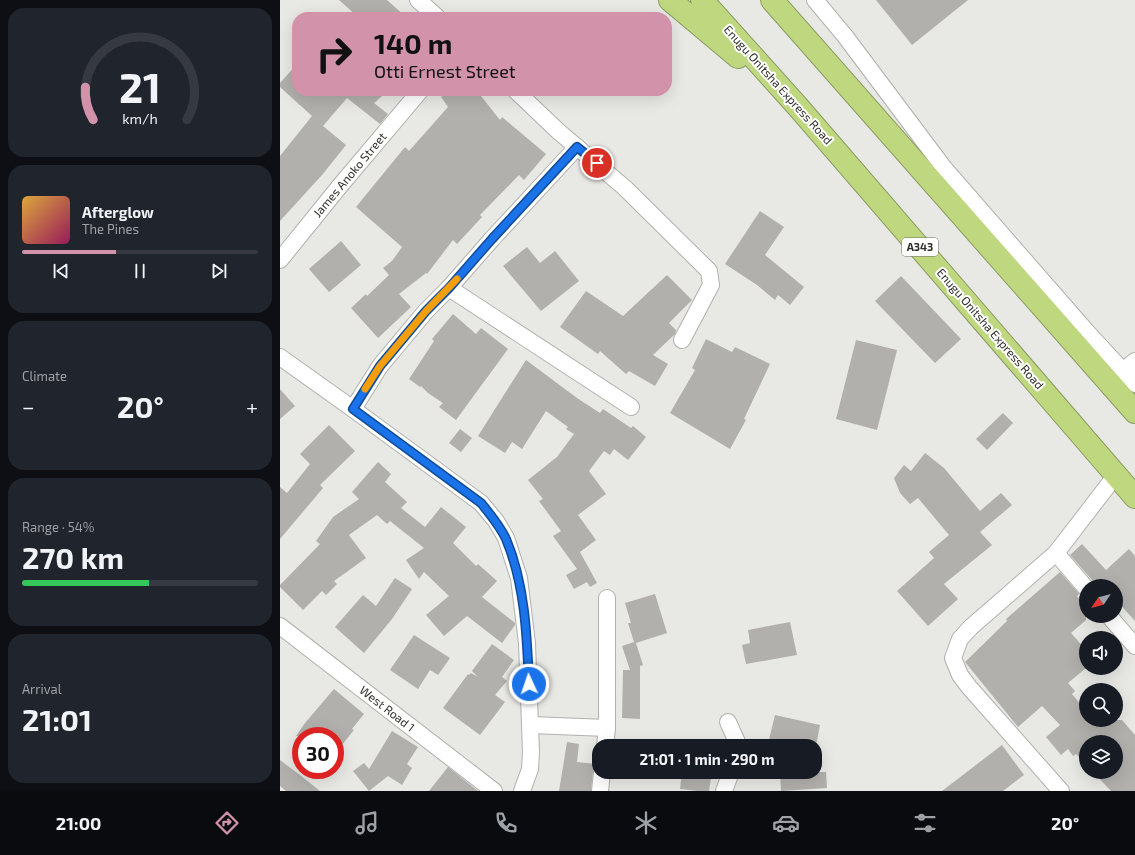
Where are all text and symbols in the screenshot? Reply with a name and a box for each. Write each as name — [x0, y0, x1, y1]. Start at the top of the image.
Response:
street label: Enugu Onitsha Express Road — [722, 22, 836, 147]
text: 140 m — [374, 26, 452, 60]
icon: right — [308, 28, 360, 80]
text: Otti Ernest Street — [374, 60, 516, 82]
text: 21 — [119, 61, 161, 111]
text: km/h — [122, 110, 158, 127]
street label: James Anoko Street — [310, 129, 389, 220]
pin — [580, 146, 614, 180]
icon: arrive — [586, 152, 608, 174]
text: Afterglow — [82, 203, 154, 221]
text: The Pines — [82, 221, 139, 237]
road number: A343 — [902, 238, 938, 256]
icon: previous — [50, 260, 72, 282]
icon: pause — [129, 260, 151, 282]
icon: next — [208, 260, 230, 282]
street label: Enugu Onitsha Express Road — [935, 265, 1047, 392]
text: Climate — [22, 368, 67, 384]
text: 20° — [117, 388, 164, 424]
text: − — [22, 393, 35, 419]
text: + — [246, 393, 258, 419]
text: Range · 54% — [22, 519, 94, 535]
text: 270 km — [22, 539, 124, 575]
north arrow — [1079, 579, 1123, 623]
map controls — [1079, 579, 1123, 779]
button: sound — [1079, 631, 1123, 675]
position arrow — [508, 663, 550, 705]
text: Arrival — [22, 681, 62, 697]
street label: West Road 1 — [357, 682, 418, 734]
button: search — [1079, 683, 1123, 727]
text: 21:01 — [22, 701, 92, 737]
speed limit sign: 30 — [292, 727, 344, 779]
button: layers — [1079, 735, 1123, 779]
text: 21:01 · 1 min · 290 m — [639, 750, 775, 768]
icon: directions — [213, 809, 241, 837]
icon: music — [353, 809, 381, 837]
icon: phone — [492, 809, 520, 837]
icon: climate — [632, 809, 660, 837]
icon: car — [772, 809, 800, 837]
icon: filters — [911, 809, 939, 837]
text: 21:00 — [56, 812, 101, 834]
text: 20° — [1051, 812, 1079, 834]

